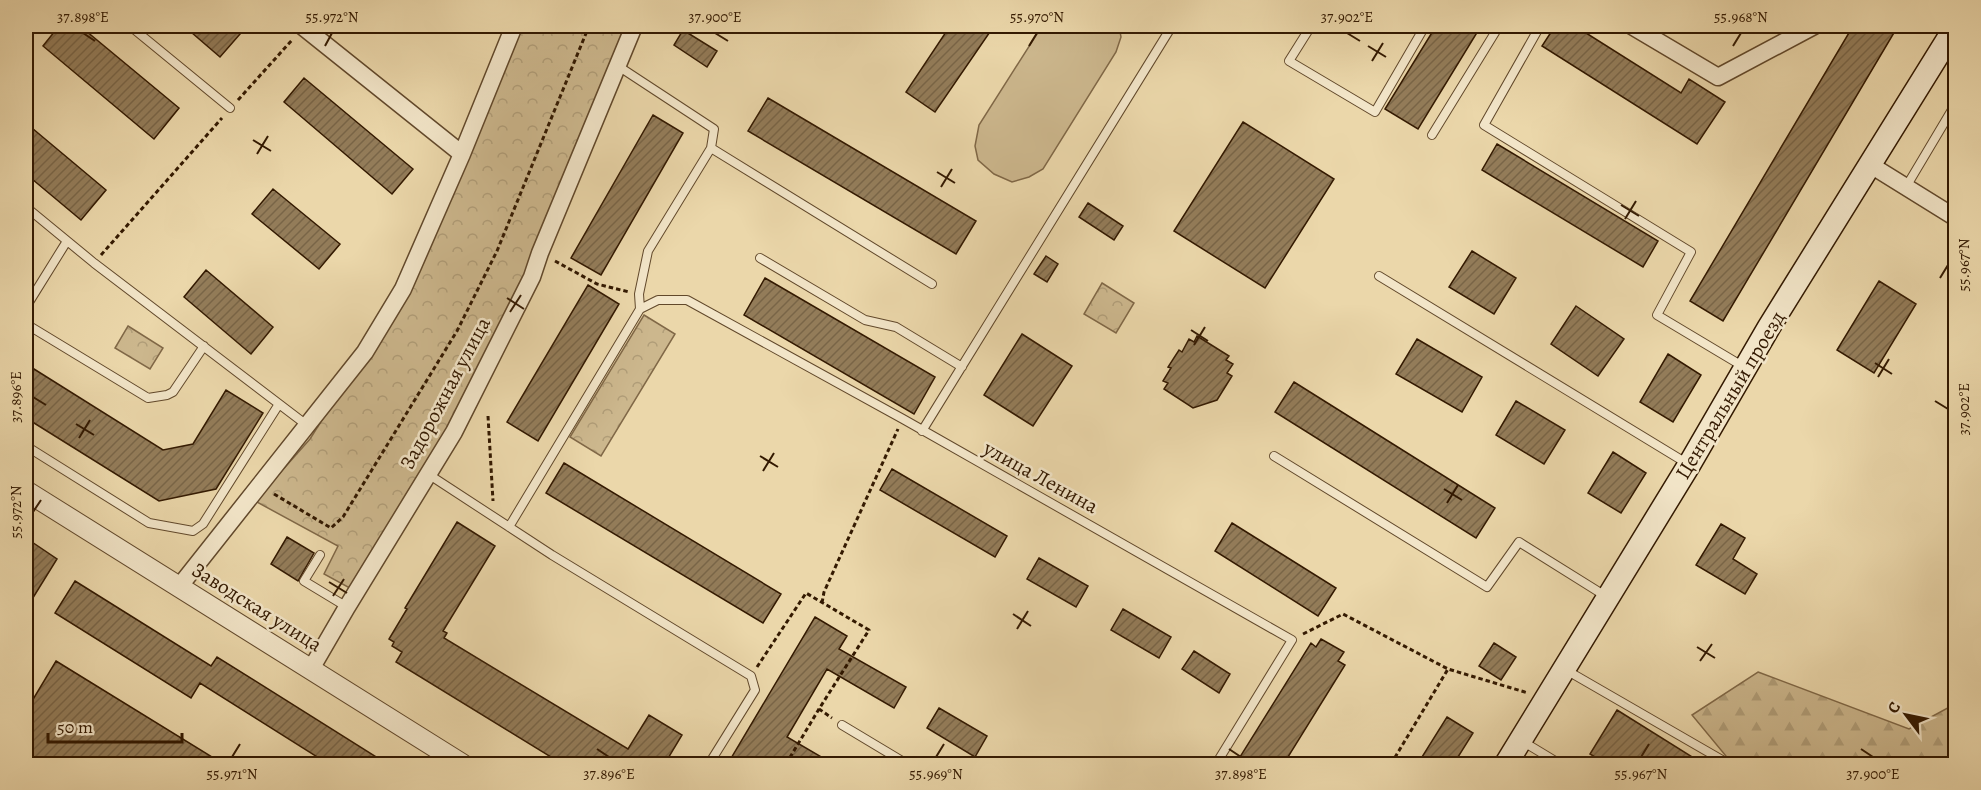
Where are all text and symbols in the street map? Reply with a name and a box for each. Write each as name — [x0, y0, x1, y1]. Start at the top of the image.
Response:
text: 37.898°E — [57, 7, 109, 27]
text: 55.972°N — [305, 7, 359, 27]
text: 37.900°E — [688, 7, 742, 27]
text: 55.970°N — [1010, 7, 1064, 27]
text: 37.902°E — [1321, 7, 1373, 27]
text: 55.968°N — [1714, 7, 1768, 27]
text: 55.967°N — [1954, 238, 1974, 291]
street label: Центральный проезд — [1669, 306, 1791, 484]
street label: Задорожная улица — [393, 312, 497, 474]
text: 37.896°E — [6, 371, 26, 423]
text: 37.902°E — [1954, 383, 1974, 435]
street label: улица Ленина — [978, 433, 1104, 520]
text: 55.972°N — [6, 485, 26, 539]
street label: Заводская улица — [186, 556, 328, 658]
north arrow — [1876, 685, 1936, 745]
text: С — [1882, 697, 1906, 718]
scale bar — [48, 706, 182, 744]
text: 50 m — [57, 715, 93, 739]
text: 55.971°N — [206, 764, 258, 784]
text: 37.896°E — [583, 764, 635, 784]
text: 55.969°N — [909, 764, 963, 784]
text: 37.898°E — [1215, 764, 1267, 784]
text: 55.967°N — [1615, 764, 1668, 784]
text: 37.900°E — [1846, 764, 1900, 784]

